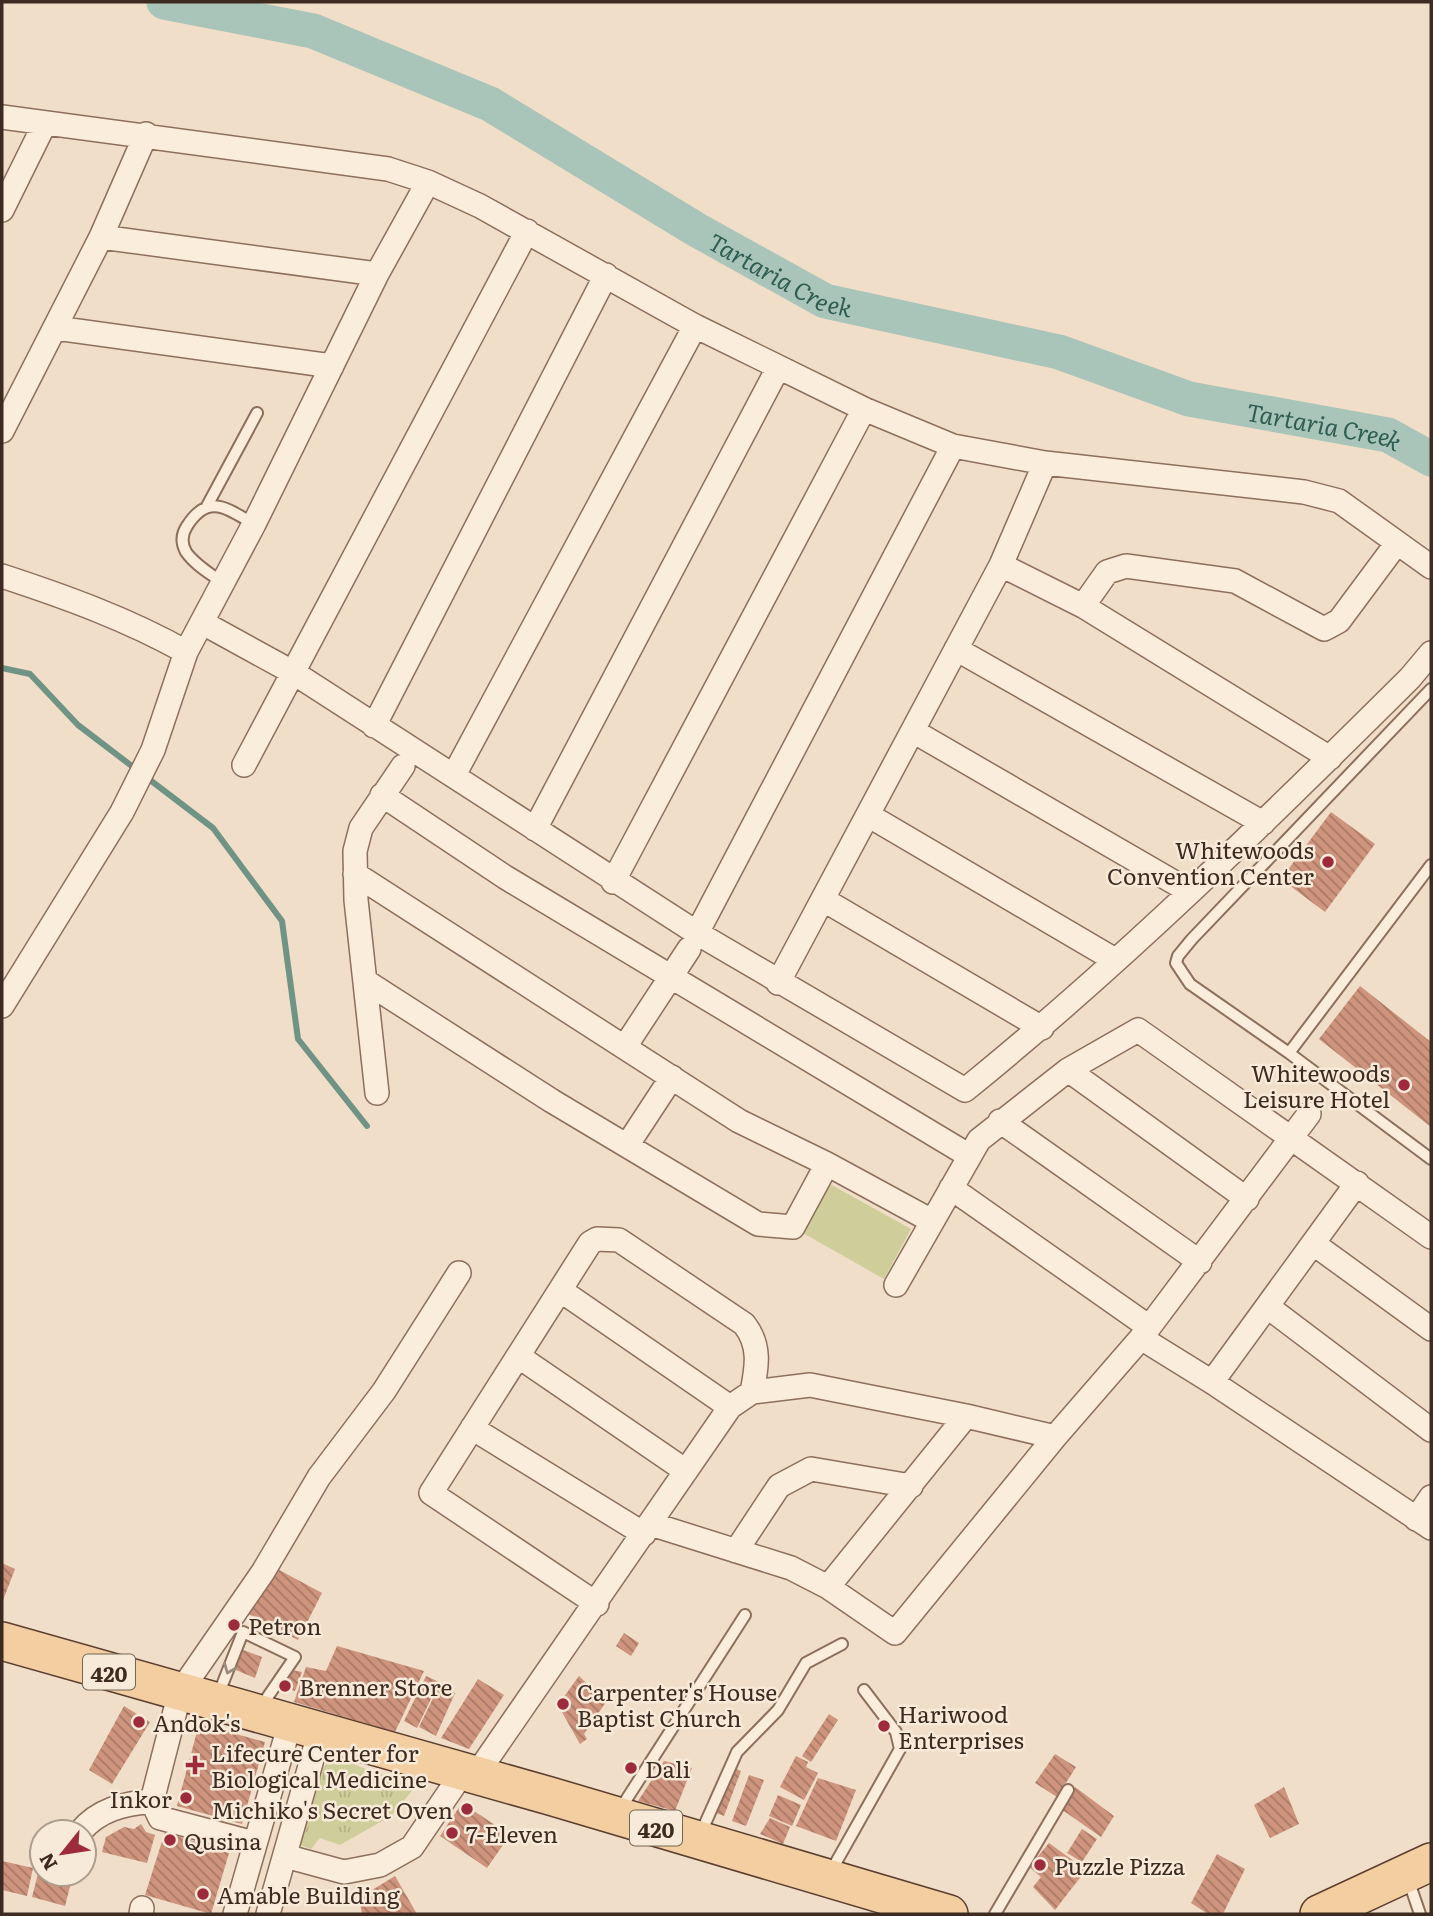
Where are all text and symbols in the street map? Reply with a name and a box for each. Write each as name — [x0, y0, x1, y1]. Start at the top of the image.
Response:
water label: Tartaria Creek — [703, 223, 857, 324]
water label: Tartaria Creek — [1244, 392, 1410, 458]
place label: Whitewoods Convention Center — [1107, 832, 1314, 892]
marker: Whitewoods Convention Center — [1320, 854, 1336, 870]
place label: Whitewoods Leisure Hotel — [1243, 1055, 1390, 1115]
marker: Whitewoods Leisure Hotel — [1396, 1077, 1412, 1093]
place label: Petron — [248, 1608, 321, 1642]
marker: Petron — [226, 1617, 242, 1633]
road number: 420 — [83, 1654, 135, 1690]
one-way arrow — [223, 1663, 237, 1675]
place label: Brenner Store — [299, 1669, 452, 1703]
place label: Carpenter's House Baptist Church — [577, 1674, 777, 1734]
marker: Brenner Store — [277, 1678, 293, 1694]
marker: Carpenter's House Baptist Church — [555, 1696, 571, 1712]
place label: Hariwood Enterprises — [898, 1696, 1024, 1756]
place label: Andok's — [153, 1705, 240, 1739]
marker: Andok's — [131, 1714, 147, 1730]
marker: Hariwood Enterprises — [876, 1718, 892, 1734]
place label: Lifecure Center for Biological Medicine — [211, 1735, 427, 1795]
place label: Dali — [645, 1751, 691, 1785]
marker: Lifecure Center for Biological Medicine — [185, 1755, 205, 1775]
marker: Dali — [623, 1760, 639, 1776]
place label: Inkor — [109, 1781, 172, 1815]
marker: Inkor — [178, 1790, 194, 1806]
place label: Michiko's Secret Oven — [211, 1792, 453, 1826]
marker: Michiko's Secret Oven — [459, 1801, 475, 1817]
road number: 420 — [630, 1811, 682, 1846]
place label: 7-Eleven — [466, 1816, 558, 1850]
north arrow — [28, 1818, 98, 1888]
place label: Qusina — [184, 1823, 262, 1857]
marker: 7-Eleven — [444, 1825, 460, 1841]
marker: Qusina — [162, 1832, 178, 1848]
text: N — [31, 1848, 64, 1876]
place label: Puzzle Pizza — [1054, 1848, 1186, 1882]
marker: Puzzle Pizza — [1032, 1857, 1048, 1873]
place label: Amable Building — [217, 1877, 400, 1911]
marker: Amable Building — [195, 1886, 211, 1902]

